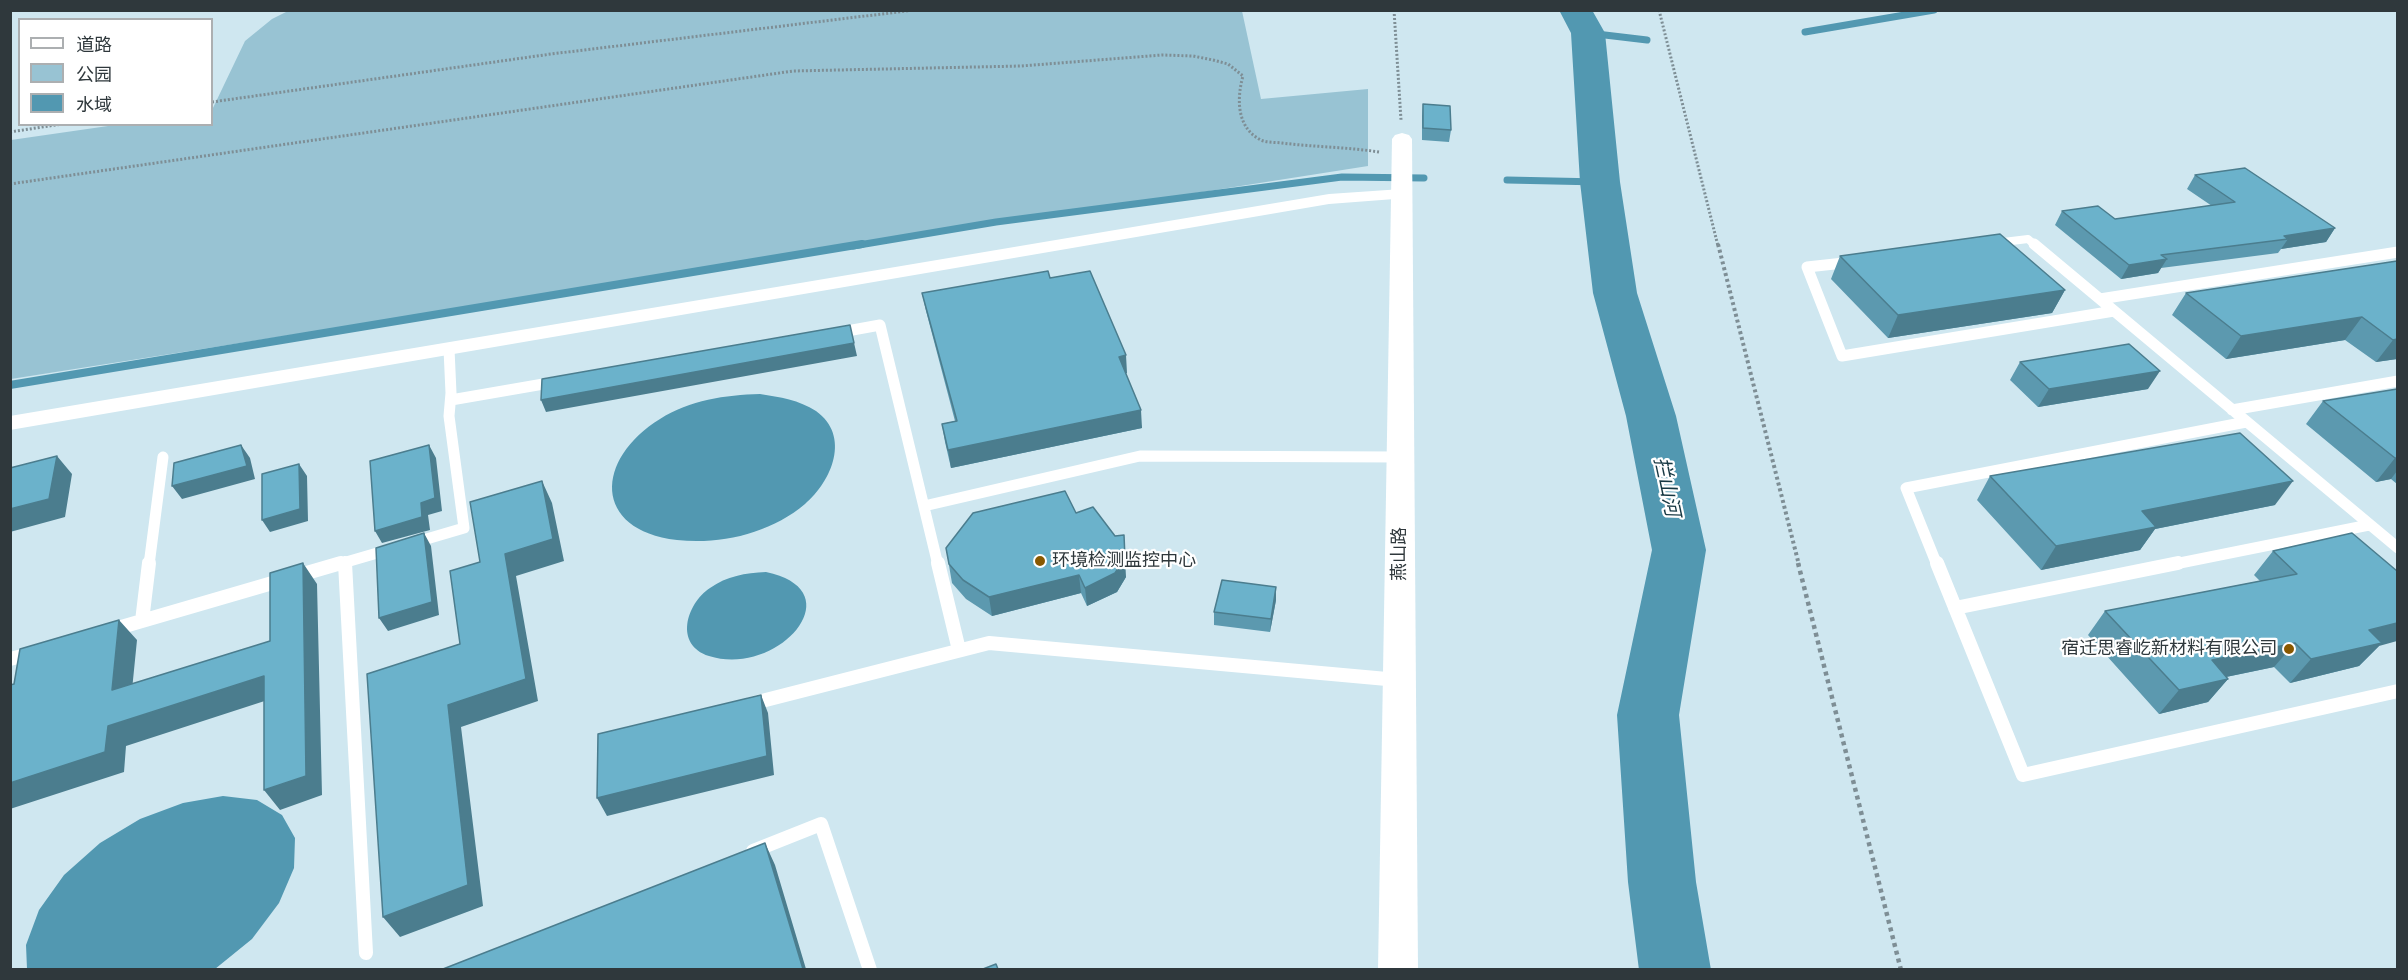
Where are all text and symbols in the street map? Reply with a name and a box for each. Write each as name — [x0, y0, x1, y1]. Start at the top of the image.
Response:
legend — [18, 18, 213, 126]
text: 道路 — [76, 32, 112, 57]
text: 公园 — [76, 62, 112, 87]
text: 水域 — [76, 92, 112, 117]
water label: 拦山河 — [1648, 455, 1684, 519]
street label: 燕山路 — [1389, 527, 1411, 581]
place label: 环境检测监控中心 — [1052, 550, 1196, 572]
marker: 环境检测监控中心 — [1033, 554, 1047, 568]
place label: 宿迁思睿屹新材料有限公司 — [2061, 638, 2277, 660]
marker: 宿迁思睿屹新材料有限公司 — [2282, 642, 2296, 656]

